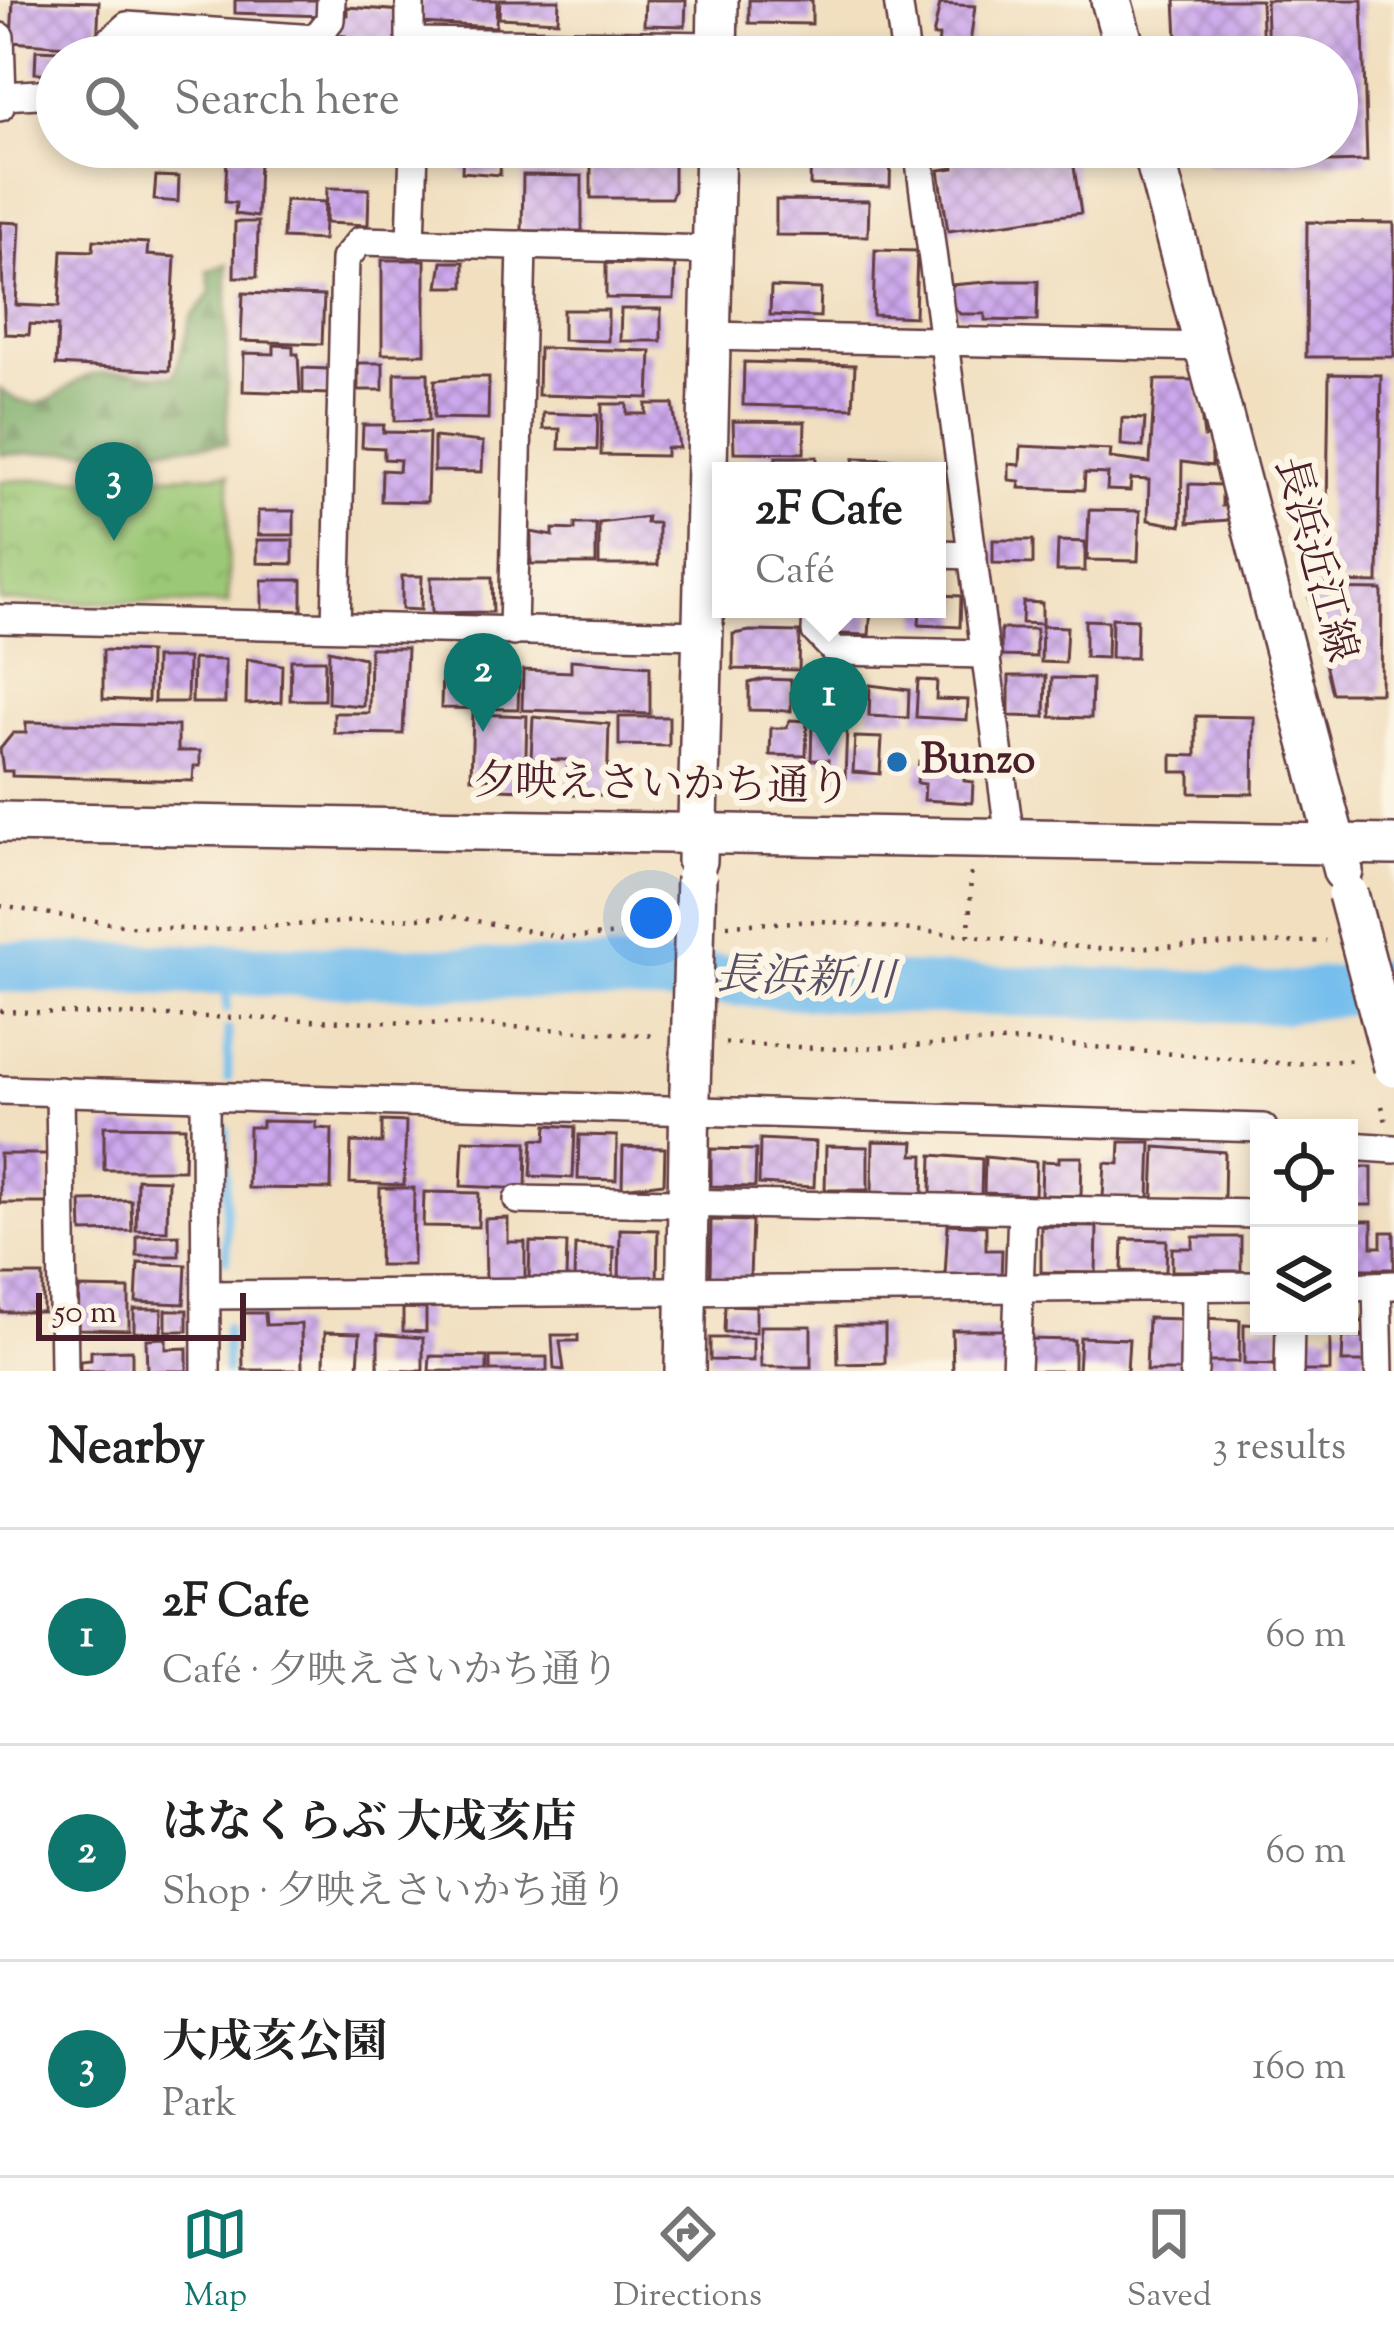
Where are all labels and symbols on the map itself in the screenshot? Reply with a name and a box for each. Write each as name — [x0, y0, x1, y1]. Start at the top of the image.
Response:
pin: 3 — [75, 442, 153, 541]
street label: 長浜近江線 — [1257, 451, 1369, 669]
pin: 2 — [444, 633, 522, 732]
pin: 1 — [790, 657, 868, 756]
place label: Bunzo — [921, 732, 1035, 792]
marker: Bunzo — [884, 749, 910, 775]
street label: 夕映えさいかち通り — [472, 754, 852, 820]
your location — [621, 888, 681, 948]
water label: 長浜新川 — [714, 945, 901, 1017]
scale bar — [36, 1287, 246, 1340]

